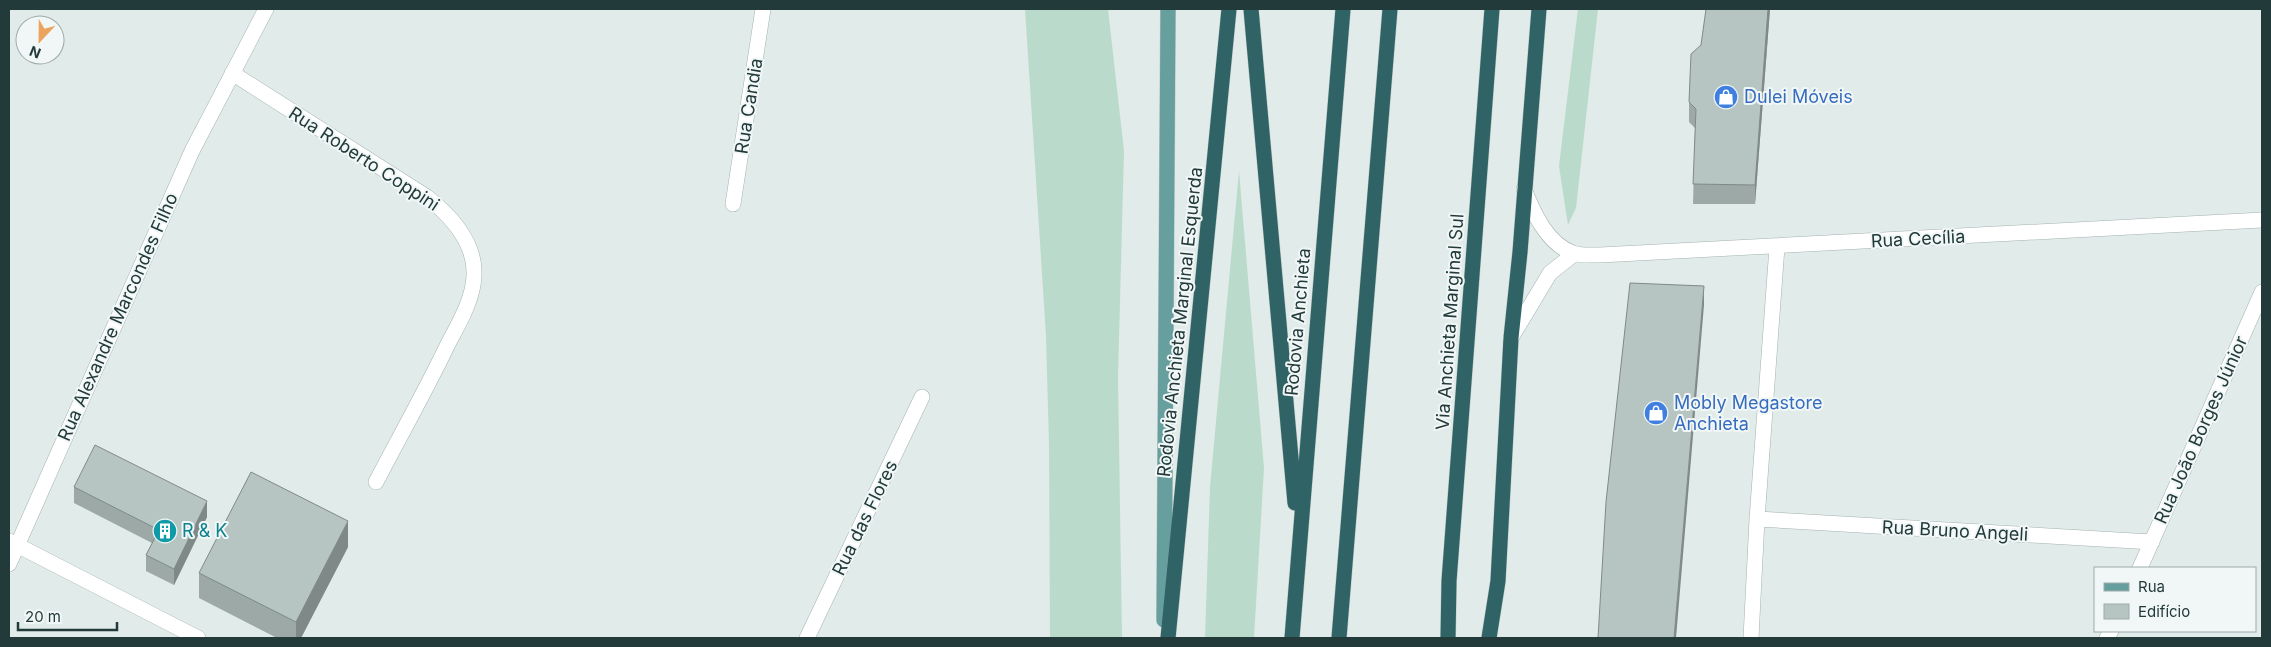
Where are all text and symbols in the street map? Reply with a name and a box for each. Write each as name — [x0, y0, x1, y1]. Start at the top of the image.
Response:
north arrow — [15, 15, 65, 65]
text: N — [27, 43, 43, 62]
street label: Rua Candia — [731, 56, 766, 155]
shop icon: Dulei Móveis — [1713, 84, 1739, 110]
place label: Dulei Móveis — [1744, 86, 1853, 107]
street label: Rua Roberto Coppini — [285, 102, 443, 215]
street label: Rodovia Anchieta Marginal Esquerda — [1153, 166, 1206, 478]
street label: Rua Alexandre Marcondes Filho — [53, 190, 182, 444]
street label: Via Anchieta Marginal Sul — [1431, 213, 1468, 431]
street label: Rua Cecília — [1870, 226, 1966, 251]
street label: Rodovia Anchieta — [1281, 247, 1314, 397]
street label: Rua João Borges Júnior — [2150, 332, 2252, 527]
place label: Mobly Megastore Anchieta — [1674, 392, 1823, 434]
shop icon: Mobly Megastore Anchieta — [1643, 400, 1669, 426]
street label: Rua das Flores — [828, 457, 901, 579]
street label: Rua Bruno Angeli — [1881, 516, 2029, 545]
building icon: R & K — [152, 518, 178, 544]
place label: R & K — [182, 520, 227, 541]
legend — [2094, 567, 2256, 632]
text: Rua — [2138, 577, 2165, 596]
scale bar — [18, 600, 116, 632]
text: Edifício — [2138, 602, 2190, 621]
text: 20 m — [25, 607, 61, 626]

